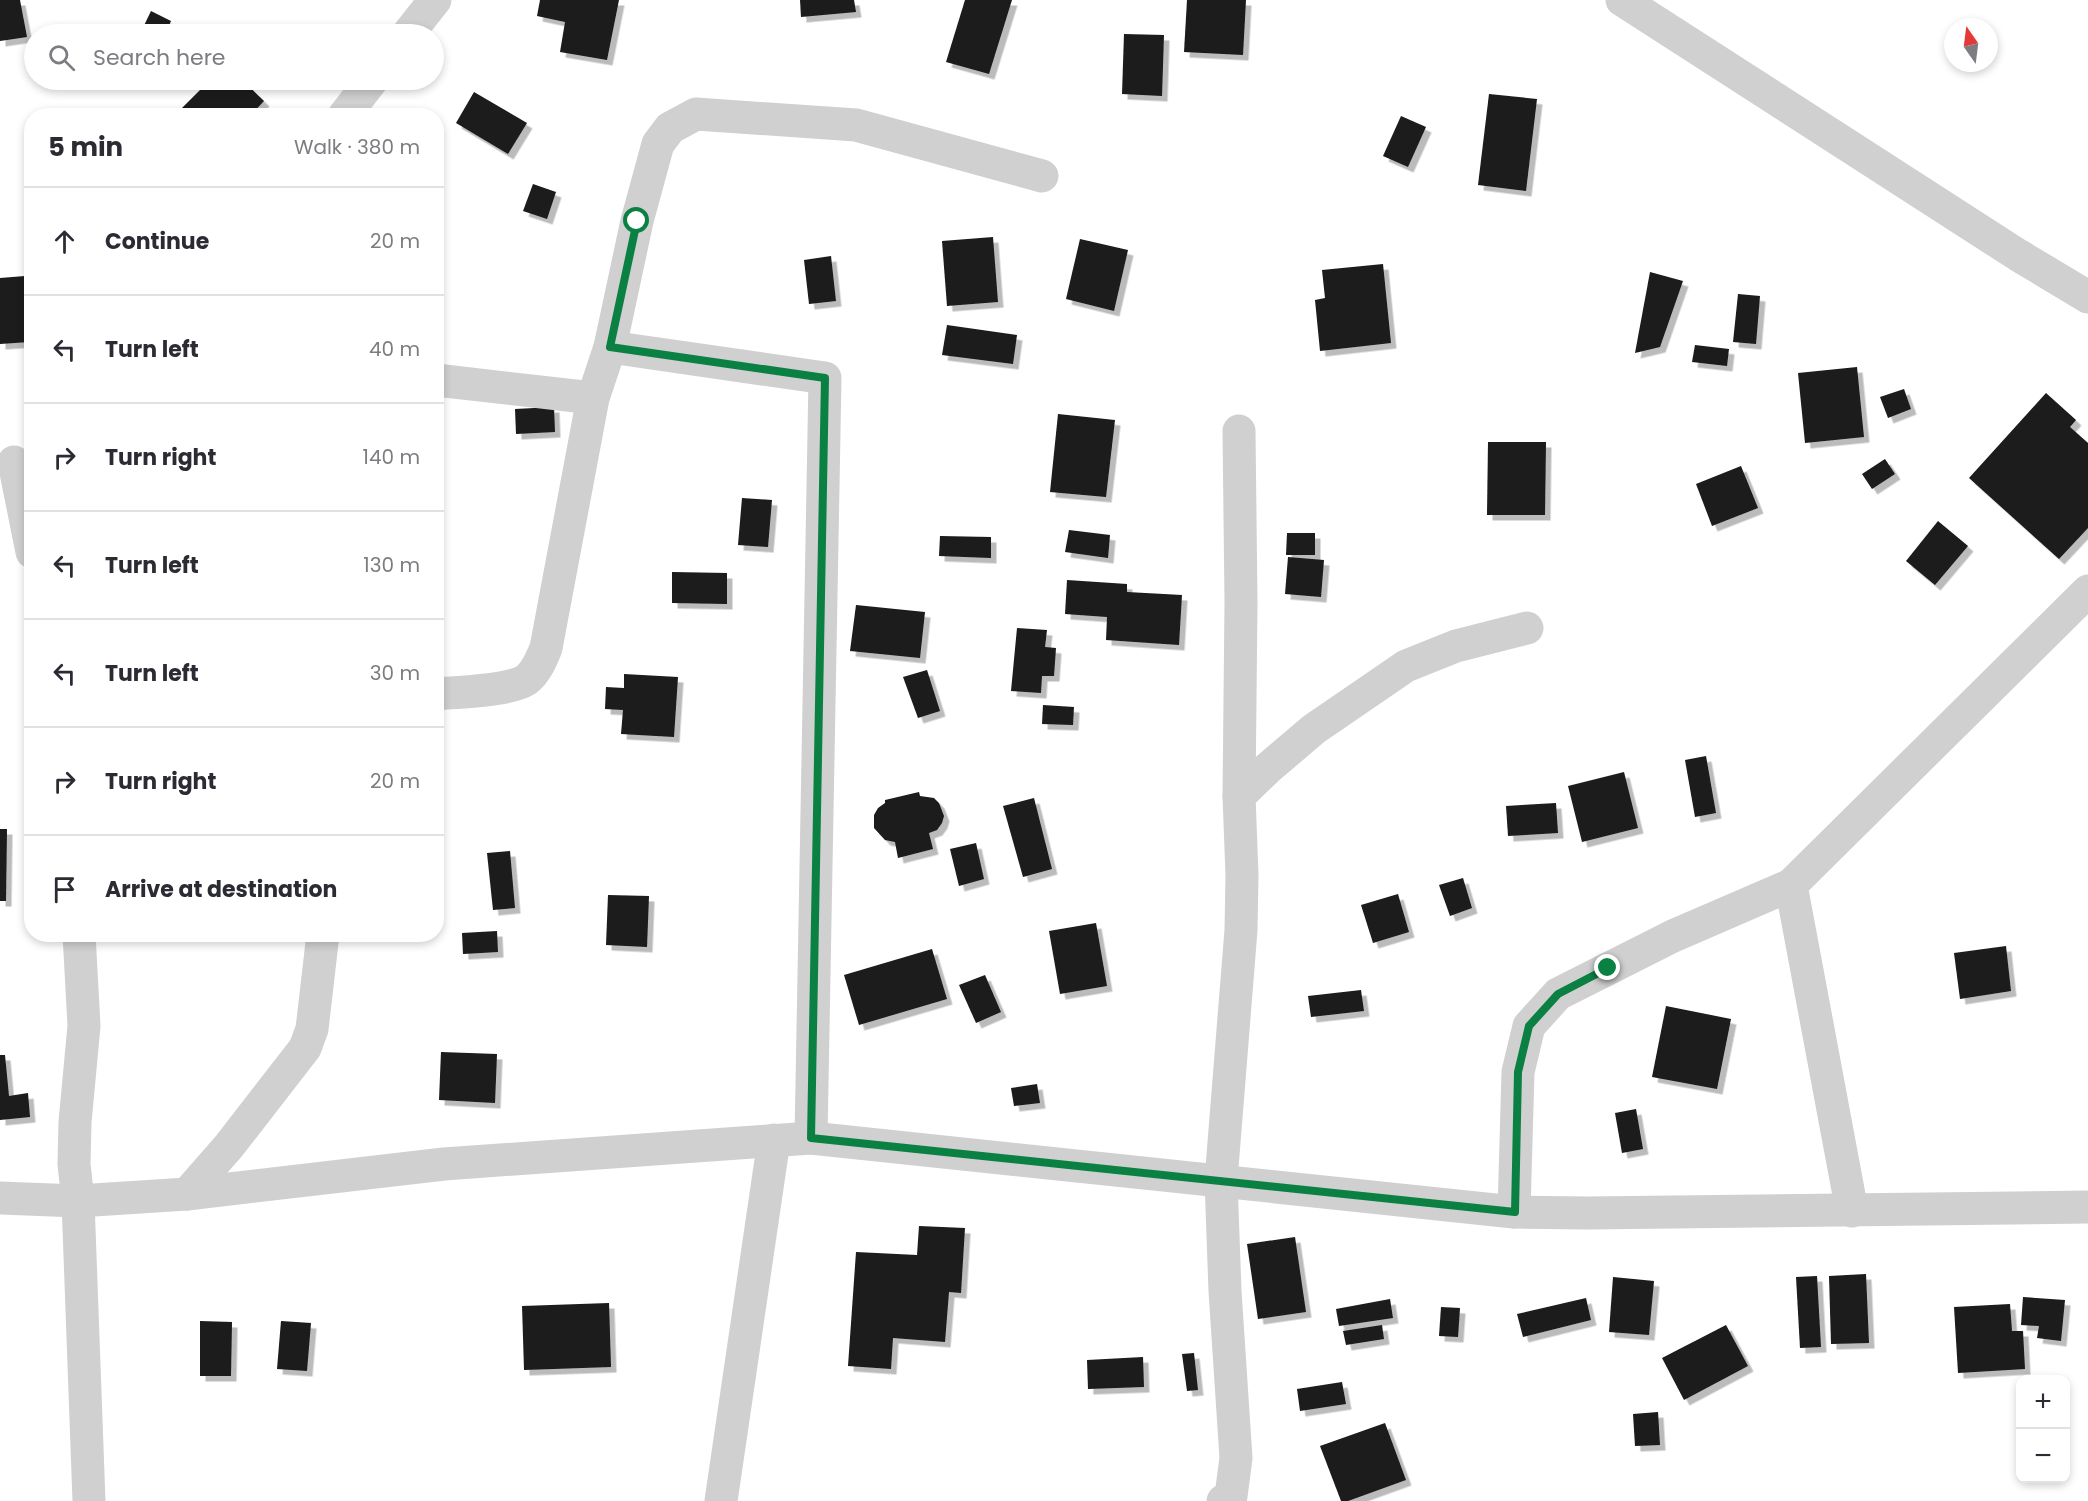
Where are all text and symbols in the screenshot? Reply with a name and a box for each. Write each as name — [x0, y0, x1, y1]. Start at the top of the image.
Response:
north arrow — [1944, 18, 1998, 72]
search box — [24, 24, 444, 90]
icon: search — [45, 41, 78, 74]
text: Search here — [93, 42, 226, 73]
text: 5 min — [48, 129, 123, 165]
text: Walk · 380 m — [294, 133, 420, 161]
route start — [623, 207, 649, 233]
icon: ahead — [48, 225, 81, 258]
text: Continue — [105, 226, 209, 257]
text: 20 m — [370, 227, 420, 255]
icon: left — [48, 333, 81, 366]
text: Turn left — [105, 334, 199, 365]
text: 40 m — [369, 335, 420, 363]
icon: right — [48, 441, 81, 474]
text: Turn right — [105, 442, 216, 473]
text: 140 m — [363, 443, 420, 471]
icon: left — [48, 549, 81, 582]
text: Turn left — [105, 550, 199, 581]
text: 130 m — [363, 551, 420, 579]
icon: left — [48, 657, 81, 690]
text: Turn left — [105, 658, 199, 689]
text: 30 m — [370, 659, 420, 687]
icon: right — [48, 765, 81, 798]
text: Turn right — [105, 766, 216, 797]
text: 20 m — [370, 767, 420, 795]
icon: arrive — [48, 873, 81, 906]
text: Arrive at destination — [105, 874, 337, 905]
route end — [1594, 954, 1620, 980]
map controls — [2016, 1375, 2070, 1483]
button: + — [2016, 1375, 2070, 1429]
button: − — [2016, 1429, 2070, 1483]

